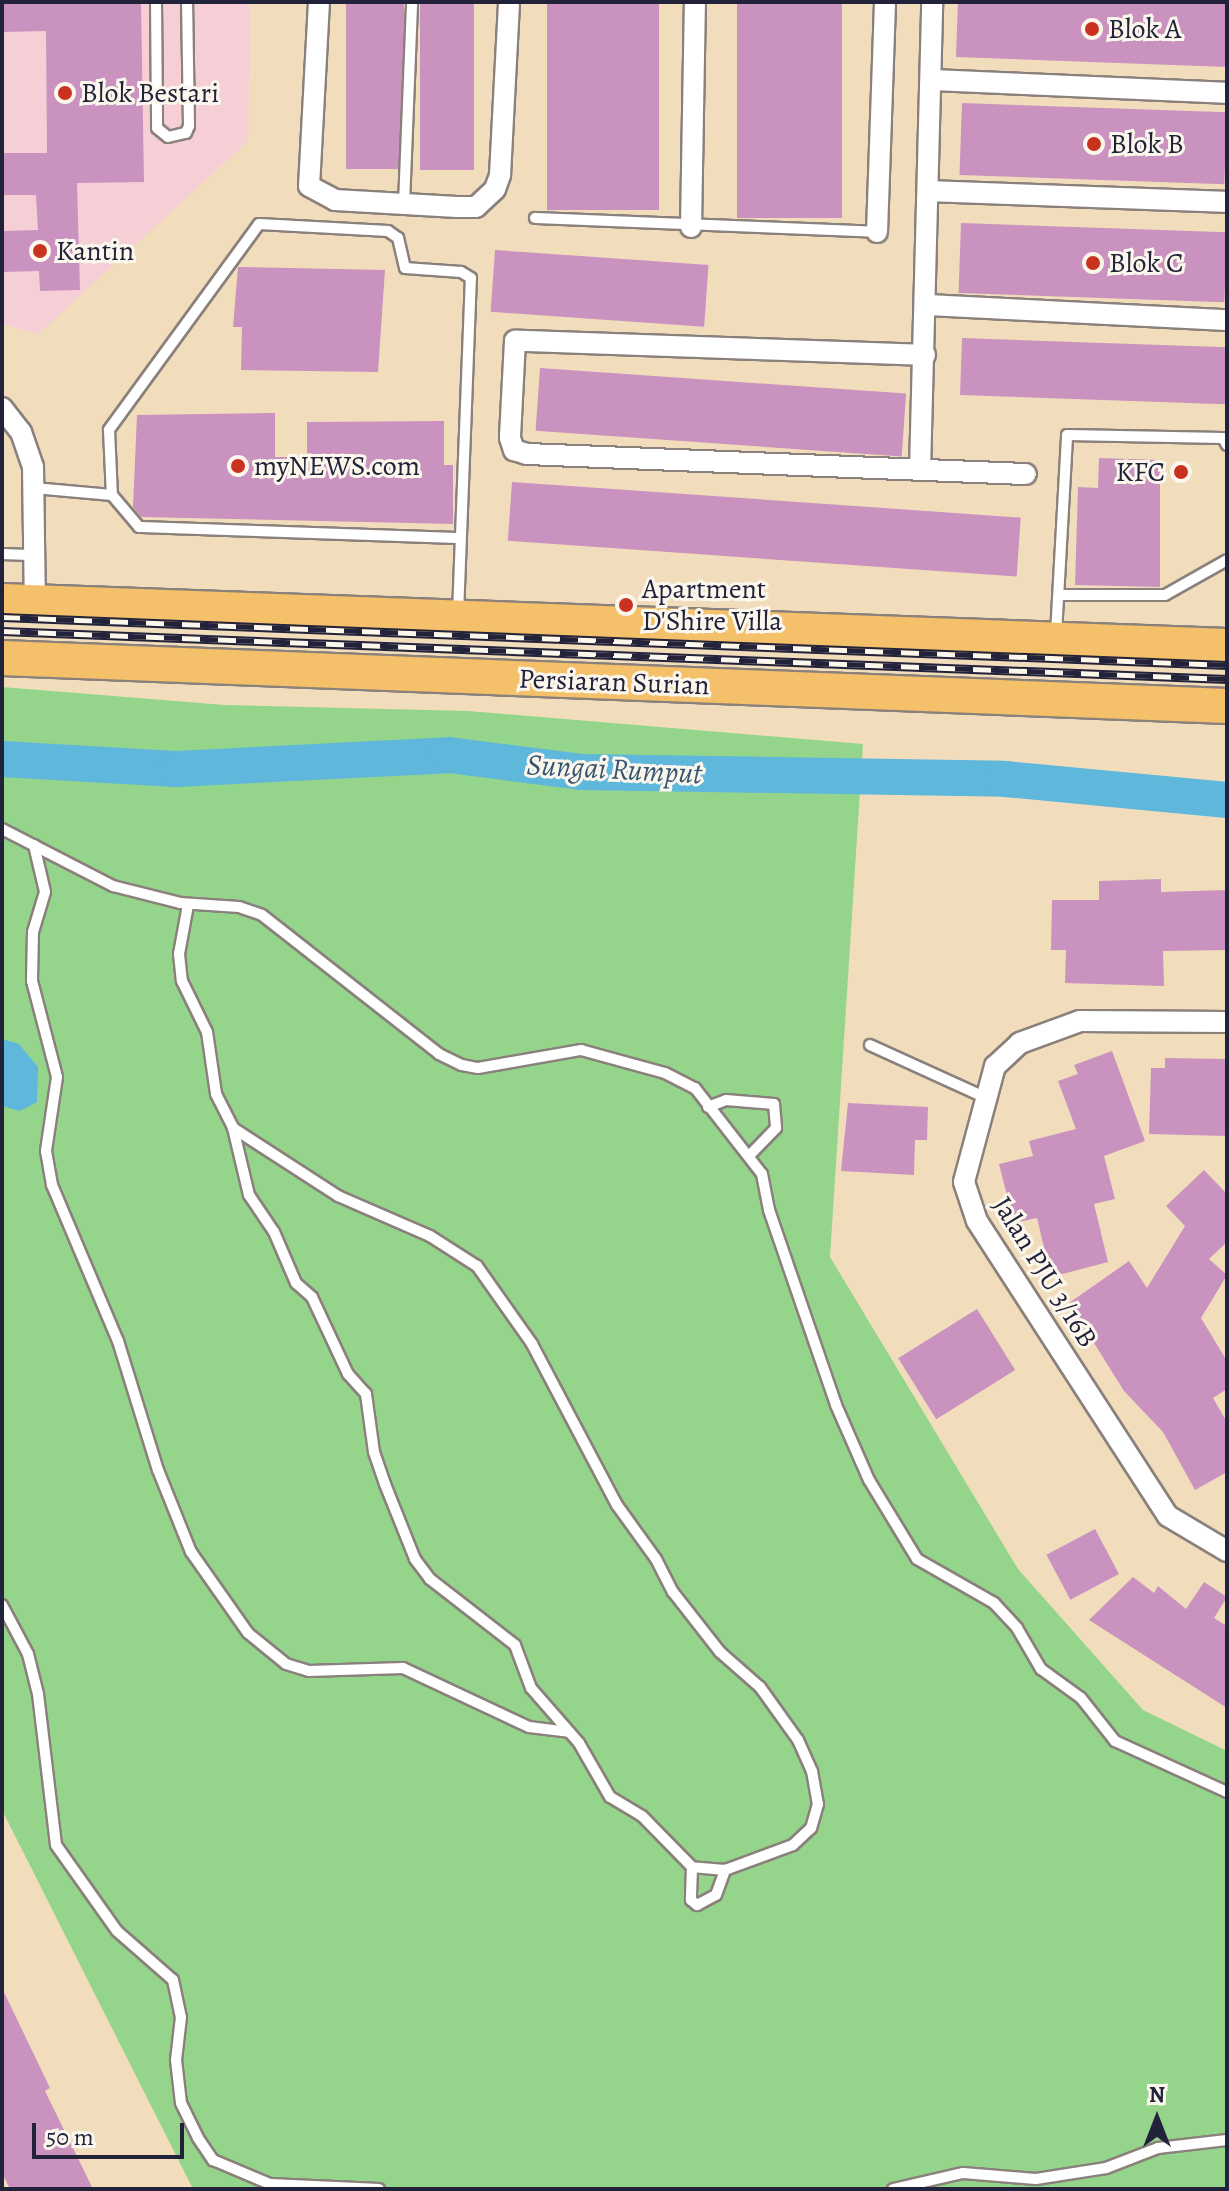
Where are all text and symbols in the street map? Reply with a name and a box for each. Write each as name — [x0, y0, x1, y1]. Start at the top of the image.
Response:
place label: Blok A — [1108, 12, 1181, 46]
marker: Blok A — [1083, 20, 1101, 38]
place label: Blok Bestari — [81, 76, 219, 110]
marker: Blok Bestari — [56, 84, 74, 102]
place label: Blok B — [1110, 127, 1184, 161]
marker: Blok B — [1085, 135, 1103, 153]
place label: Kantin — [56, 234, 134, 268]
marker: Kantin — [31, 242, 49, 260]
place label: Blok C — [1109, 246, 1183, 280]
marker: Blok C — [1084, 254, 1102, 272]
place label: myNEWS.com — [254, 449, 420, 483]
place label: KFC — [1116, 455, 1165, 489]
marker: myNEWS.com — [229, 457, 247, 475]
marker: KFC — [1172, 463, 1190, 481]
place label: Apartment D'Shire Villa — [642, 572, 782, 638]
marker: Apartment D'Shire Villa — [617, 596, 635, 614]
street label: Persiaran Surian — [518, 662, 710, 702]
water label: Sungai Rumput — [525, 746, 703, 792]
street label: Jalan PJU 3/16B — [985, 1190, 1105, 1354]
north arrow — [1117, 2079, 1197, 2159]
text: N — [1149, 2080, 1165, 2110]
scale bar — [36, 2107, 188, 2157]
text: 50 m — [46, 2121, 94, 2153]

